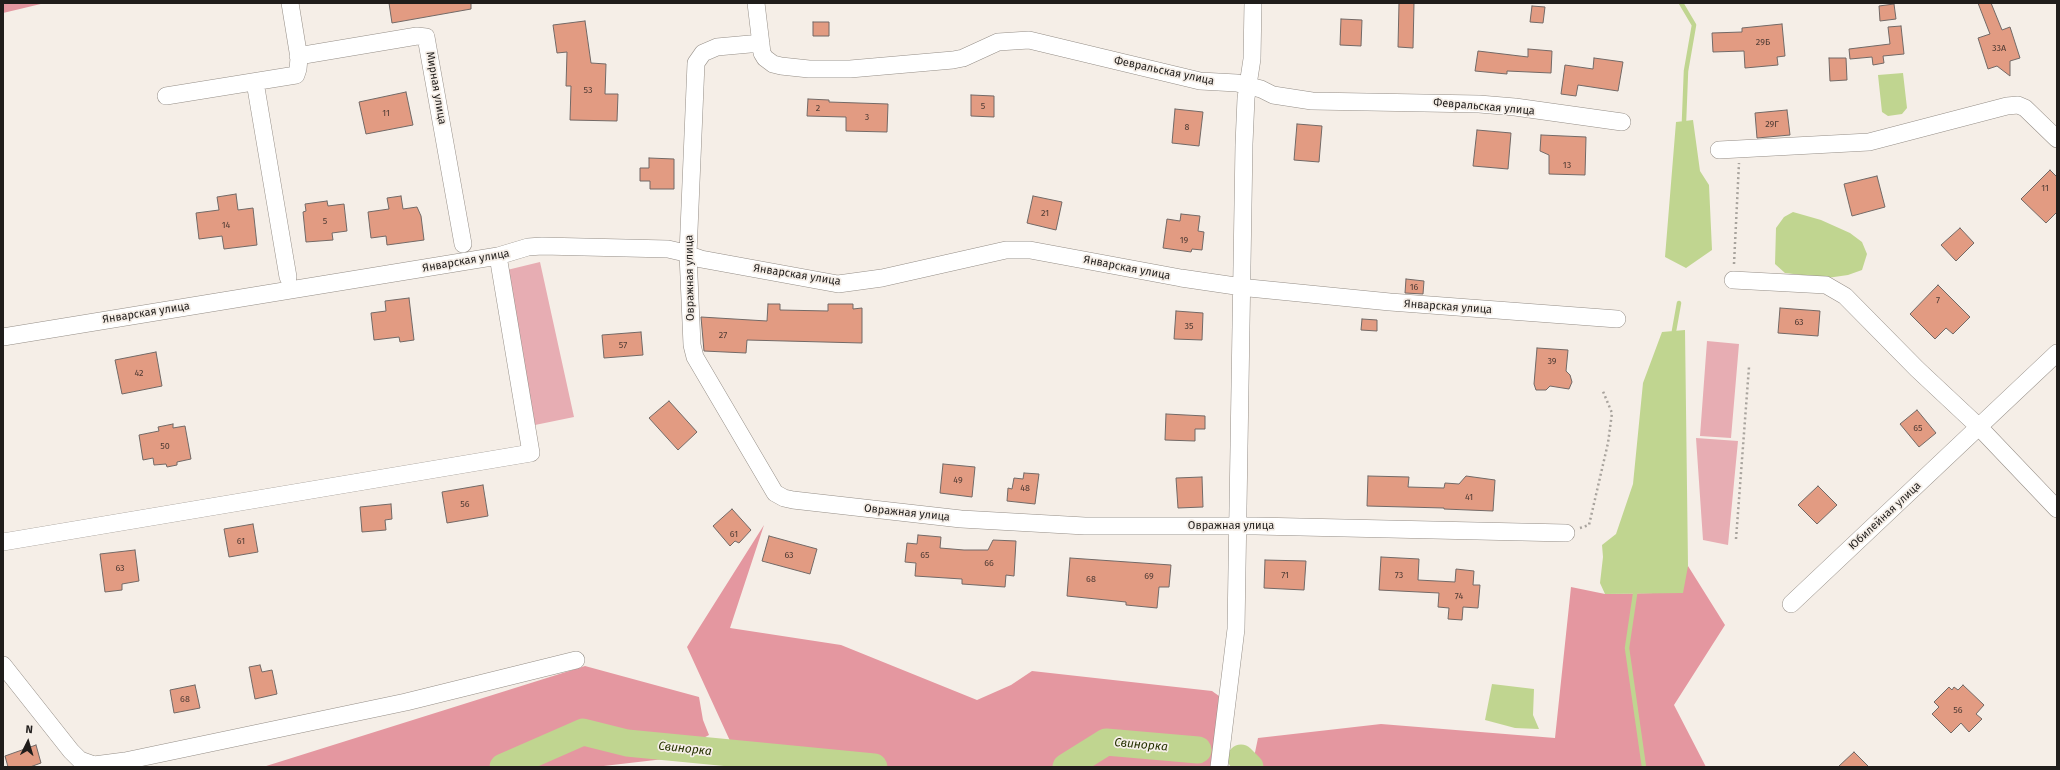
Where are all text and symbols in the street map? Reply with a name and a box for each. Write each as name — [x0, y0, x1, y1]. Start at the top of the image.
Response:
house number: 29Б — [1756, 37, 1770, 47]
house number: 33А — [1992, 43, 2006, 53]
street label: Мирная улица — [423, 51, 449, 125]
street label: Февральская улица — [1113, 54, 1215, 88]
house number: 53 — [584, 85, 592, 95]
street label: Февральская улица — [1433, 96, 1535, 118]
house number: 5 — [981, 101, 985, 111]
house number: 2 — [816, 103, 820, 113]
house number: 11 — [382, 108, 390, 118]
house number: 3 — [865, 112, 869, 122]
house number: 29Г — [1765, 119, 1779, 129]
house number: 8 — [1185, 122, 1189, 132]
house number: 13 — [1563, 160, 1571, 170]
house number: 11 — [2041, 183, 2049, 193]
house number: 21 — [1041, 208, 1049, 218]
house number: 5 — [323, 216, 327, 226]
house number: 14 — [222, 220, 230, 230]
street label: Овражная улица — [683, 235, 697, 321]
house number: 19 — [1180, 235, 1188, 245]
street label: Январская улица — [421, 247, 511, 275]
street label: Январская улица — [1082, 253, 1172, 283]
street label: Январская улица — [752, 262, 842, 288]
house number: 16 — [1410, 282, 1418, 292]
house number: 7 — [1936, 295, 1940, 305]
street label: Январская улица — [1404, 297, 1492, 317]
street label: Январская улица — [101, 300, 191, 326]
house number: 63 — [1794, 317, 1804, 327]
house number: 35 — [1185, 321, 1193, 331]
house number: 27 — [719, 330, 727, 340]
house number: 57 — [619, 340, 627, 350]
house number: 39 — [1547, 356, 1557, 366]
house number: 42 — [134, 368, 144, 378]
house number: 65 — [1913, 423, 1923, 433]
house number: 50 — [160, 441, 170, 451]
house number: 49 — [953, 475, 963, 485]
street label: Юбилейная улица — [1846, 479, 1924, 553]
house number: 48 — [1020, 483, 1030, 493]
house number: 41 — [1465, 492, 1473, 502]
house number: 56 — [460, 499, 470, 509]
street label: Овражная улица — [863, 502, 951, 524]
street label: Овражная улица — [1188, 519, 1274, 533]
house number: 61 — [730, 529, 738, 539]
house number: 61 — [237, 536, 245, 546]
house number: 63 — [784, 550, 794, 560]
house number: 65 — [920, 550, 930, 560]
house number: 66 — [984, 558, 994, 568]
house number: 63 — [115, 563, 125, 573]
house number: 71 — [1281, 570, 1289, 580]
house number: 73 — [1395, 570, 1403, 580]
house number: 69 — [1144, 571, 1154, 581]
house number: 68 — [1086, 574, 1096, 584]
house number: 74 — [1455, 591, 1463, 601]
house number: 68 — [180, 694, 190, 704]
house number: 56 — [1953, 705, 1963, 715]
north arrow — [8, 722, 48, 762]
text: N — [25, 723, 33, 736]
water label: Свинорка — [1114, 735, 1168, 755]
water label: Свинорка — [657, 739, 713, 759]

